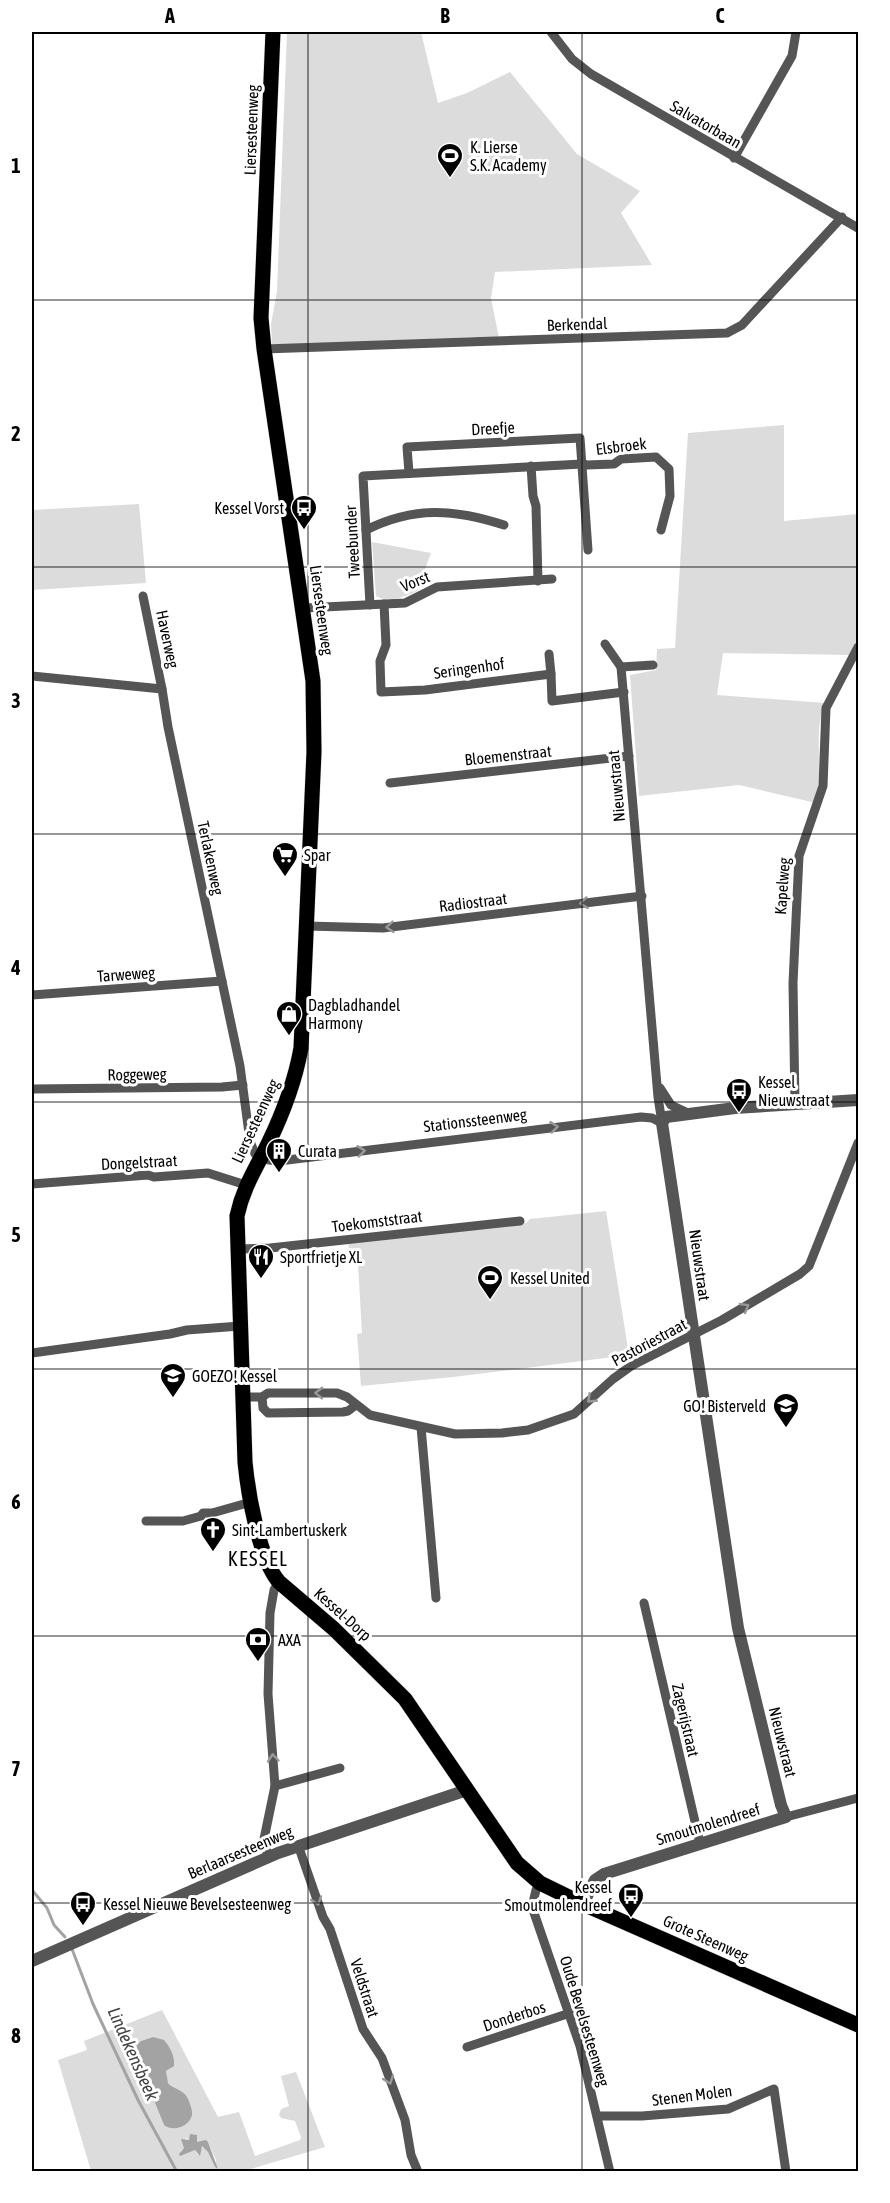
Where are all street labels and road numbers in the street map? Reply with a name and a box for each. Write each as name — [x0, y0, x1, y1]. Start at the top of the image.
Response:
street label: Liersesteenweg — [240, 84, 263, 176]
street label: Salvatorbaan — [667, 96, 745, 152]
street label: Berkendal — [546, 314, 608, 334]
street label: Dreefje — [471, 418, 515, 439]
street label: Elsbroek — [595, 434, 647, 458]
street label: Tweebunder — [341, 505, 363, 579]
street label: Liersesteenweg — [306, 564, 337, 656]
street label: Vorst — [398, 567, 433, 595]
street label: Haverweg — [152, 608, 183, 670]
street label: Seringenhof — [432, 654, 506, 683]
street label: Bloemenstraat — [464, 741, 553, 769]
street label: Nieuwstraat — [604, 749, 628, 823]
street label: Terlakenweg — [193, 819, 228, 897]
street label: Kapelweg — [771, 857, 794, 915]
street label: Radiostraat — [438, 889, 508, 915]
street label: Tarweweg — [96, 963, 156, 986]
street label: Roggeweg — [107, 1064, 167, 1085]
street label: Liersesteenweg — [228, 1076, 283, 1166]
street label: Stationssteenweg — [422, 1105, 528, 1136]
street label: Dongelstraat — [100, 1151, 178, 1174]
street label: Toekomststraat — [331, 1206, 424, 1235]
street label: Nieuwstraat — [686, 1228, 714, 1302]
street label: Pastoriestraat — [608, 1315, 690, 1369]
street label: Kessel-Dorp — [310, 1584, 375, 1645]
street label: Zagerijstraat — [668, 1682, 703, 1759]
street label: Nieuwstraat — [766, 1705, 801, 1779]
street label: Smoutmolendreef — [654, 1800, 763, 1848]
street label: Berlaarsesteenweg — [185, 1822, 296, 1883]
street label: Grote Steenweg — [660, 1911, 752, 1966]
street label: Oude Bevelsesteenweg — [556, 1954, 613, 2089]
street label: Veldstraat — [347, 1956, 383, 2020]
street label: Donderbos — [481, 1997, 548, 2035]
street label: Stenen Molen — [651, 2081, 733, 2109]

